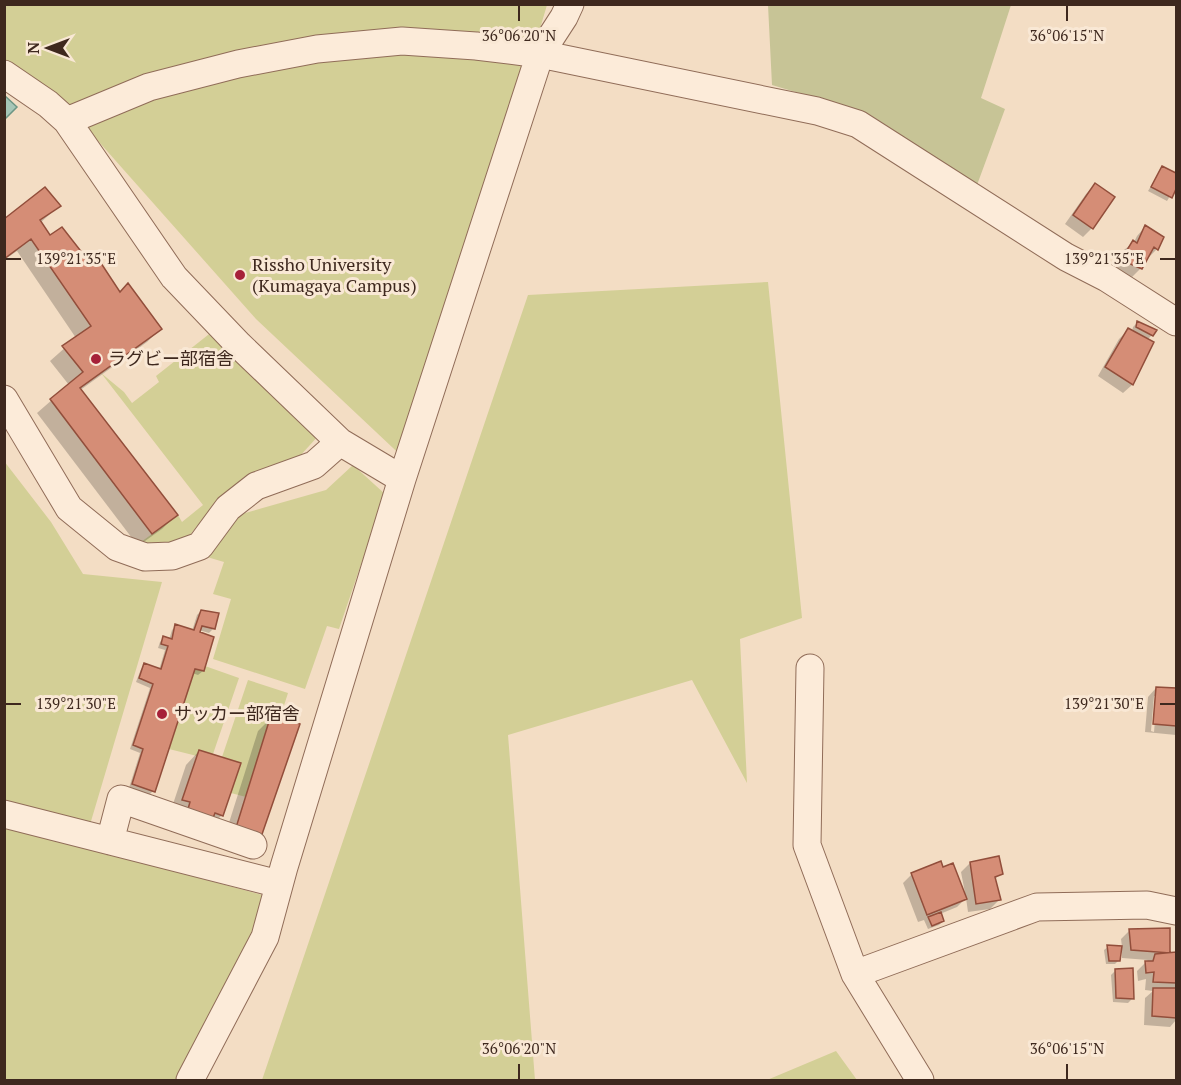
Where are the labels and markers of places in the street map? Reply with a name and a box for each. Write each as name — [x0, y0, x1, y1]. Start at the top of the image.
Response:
place label: Rissho University (Kumagaya Campus) — [252, 252, 417, 297]
marker: Rissho University (Kumagaya Campus) — [233, 268, 247, 282]
place label: ラグビー部宿舎 — [108, 346, 234, 370]
marker: ラグビー部宿舎 — [89, 352, 103, 366]
place label: サッカー部宿舎 — [174, 701, 300, 725]
marker: サッカー部宿舎 — [155, 707, 169, 721]

